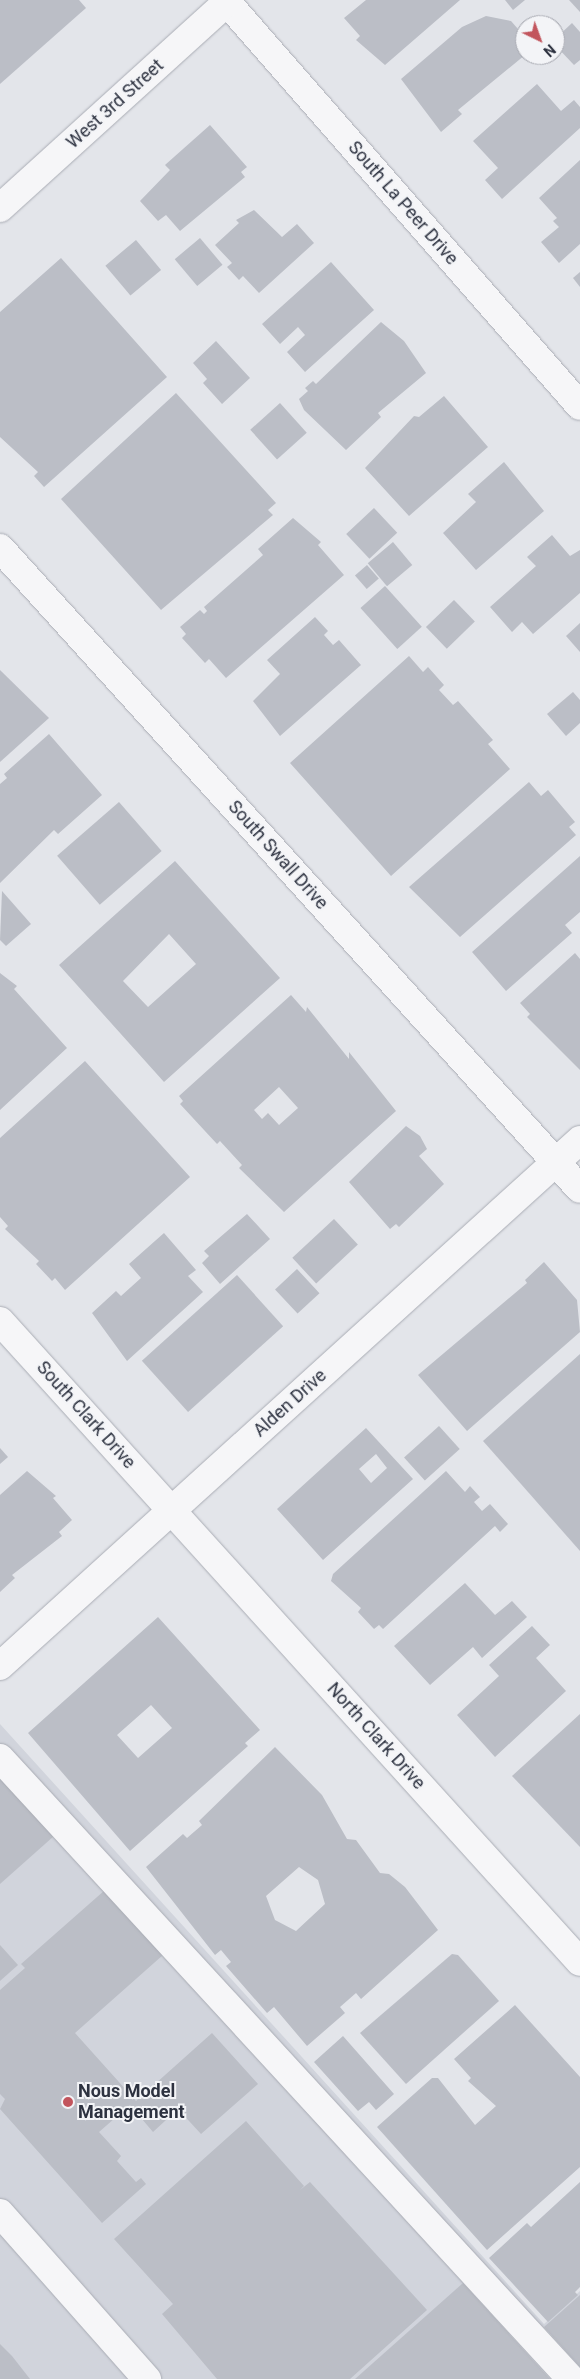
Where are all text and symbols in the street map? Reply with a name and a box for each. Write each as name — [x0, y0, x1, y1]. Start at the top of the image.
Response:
north arrow — [515, 15, 565, 65]
text: N — [540, 41, 558, 60]
street label: West 3rd Street — [62, 55, 168, 153]
street label: South La Peer Drive — [344, 137, 462, 269]
street label: South Swall Drive — [224, 796, 332, 914]
street label: South Clark Drive — [32, 1357, 140, 1473]
street label: Alden Drive — [249, 1365, 331, 1441]
street label: North Clark Drive — [322, 1678, 430, 1794]
place label: Nous Model Management — [78, 2081, 185, 2124]
marker: Nous Model Management — [62, 2096, 74, 2108]

